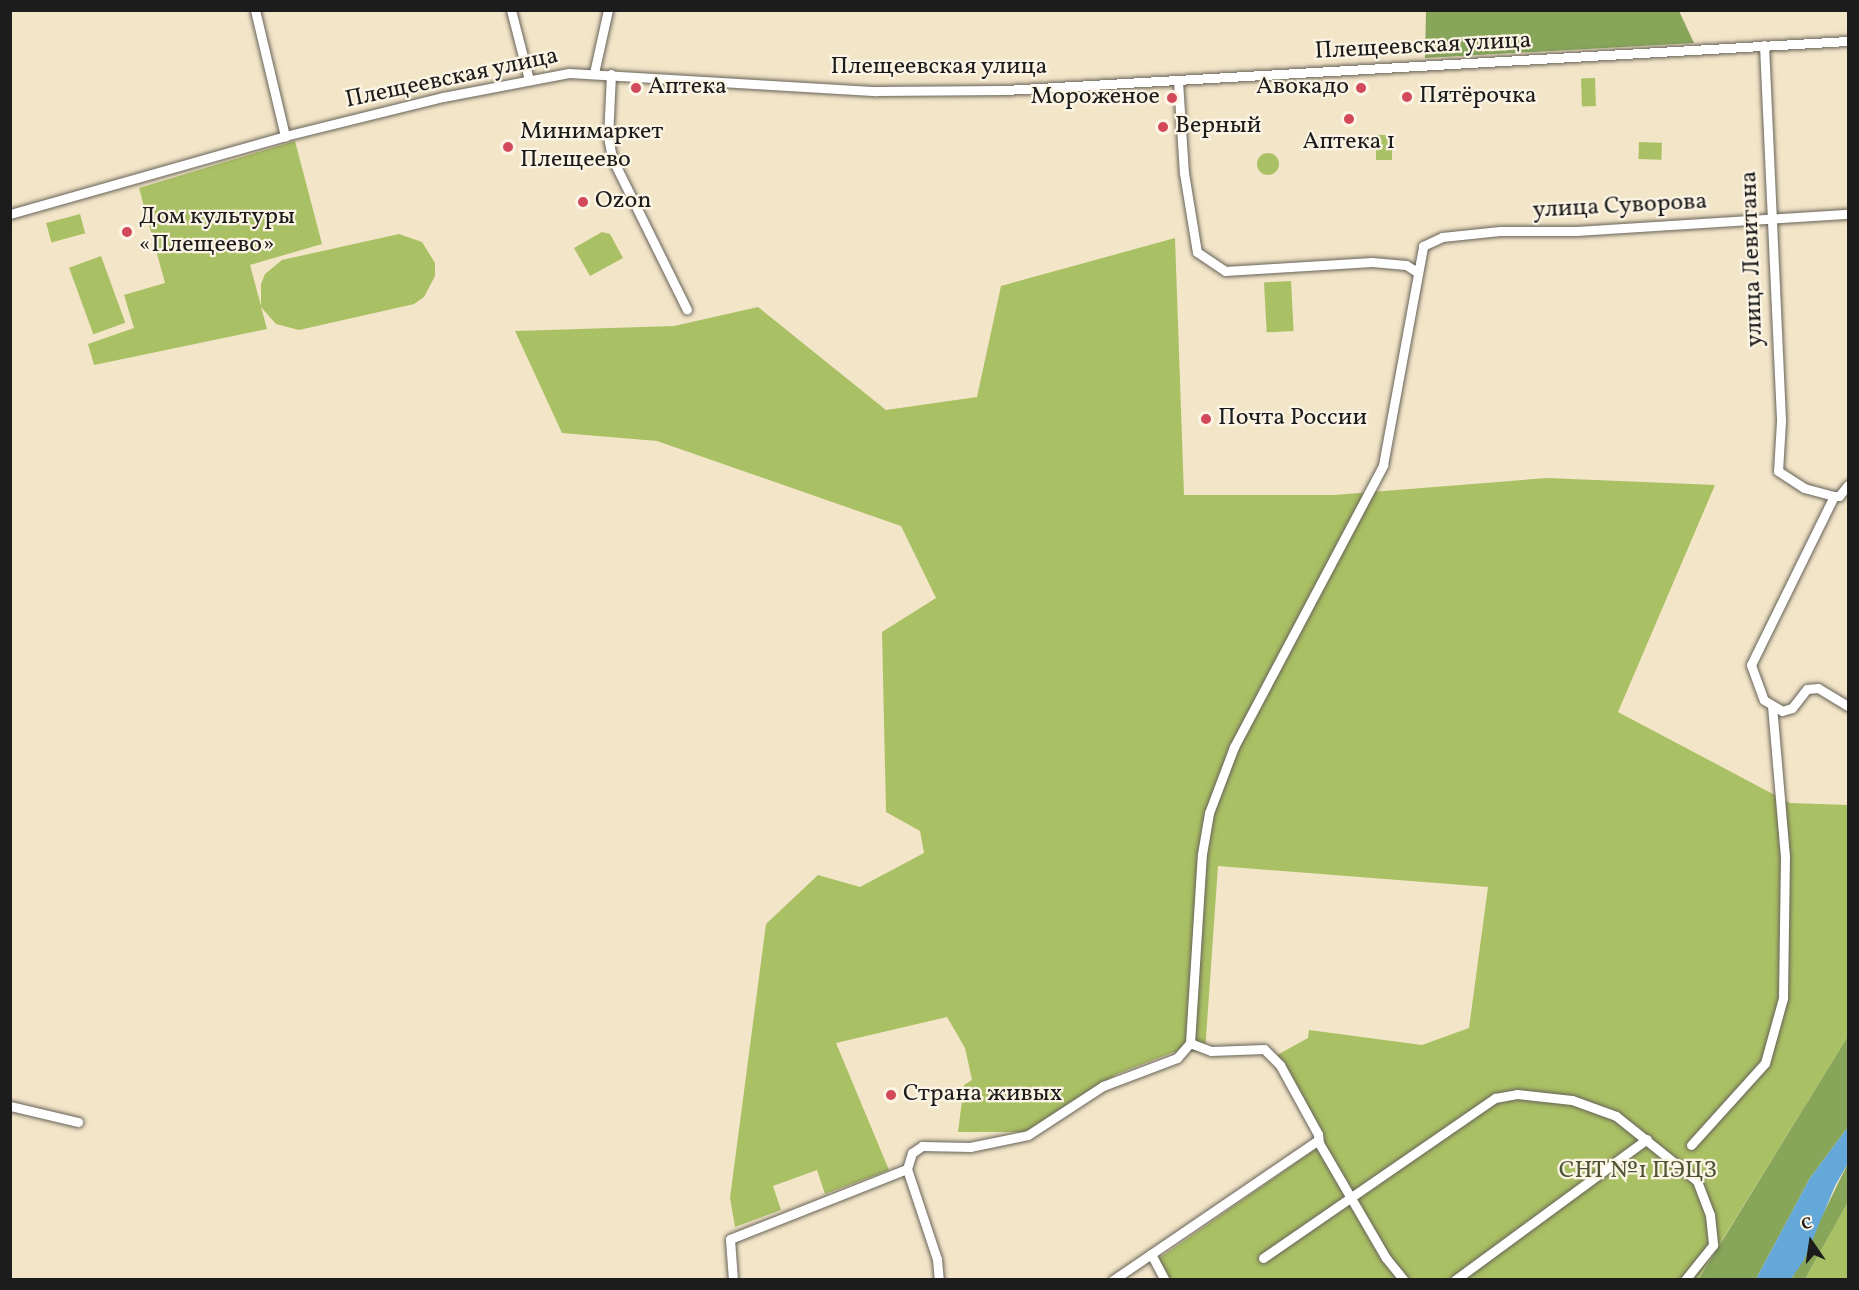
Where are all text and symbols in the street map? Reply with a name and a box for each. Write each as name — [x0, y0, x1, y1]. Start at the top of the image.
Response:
street label: Плещеевская улица — [1314, 27, 1532, 67]
street label: Плещеевская улица — [343, 42, 561, 116]
street label: Плещеевская улица — [830, 54, 1048, 82]
place label: Аптека — [648, 74, 727, 102]
place label: Авокадо — [1256, 74, 1349, 102]
marker: Аптека — [629, 81, 643, 95]
marker: Авокадо — [1354, 81, 1368, 95]
place label: Пятёрочка — [1419, 83, 1537, 111]
place label: Мороженое — [1030, 84, 1160, 112]
marker: Пятёрочка — [1400, 90, 1414, 104]
marker: Мороженое — [1165, 91, 1179, 105]
marker: Аптека 1 — [1342, 112, 1356, 126]
place label: Верный — [1175, 113, 1261, 141]
place label: Минимаркет Плещеево — [520, 119, 663, 175]
marker: Верный — [1156, 120, 1170, 134]
place label: Аптека 1 — [1303, 129, 1395, 157]
marker: Минимаркет Плещеево — [501, 140, 515, 154]
street label: улица Левитана — [1736, 170, 1770, 348]
place label: Ozon — [595, 188, 652, 216]
street label: улица Суворова — [1532, 188, 1708, 226]
marker: Ozon — [576, 195, 590, 209]
place label: Дом культуры «Плещеево» — [139, 204, 295, 260]
marker: Дом культуры «Плещеево» — [120, 225, 134, 239]
place label: Почта России — [1218, 405, 1367, 433]
marker: Почта России — [1199, 412, 1213, 426]
place label: Страна живых — [903, 1081, 1062, 1109]
marker: Страна живых — [884, 1088, 898, 1102]
park label: СНТ №1 ПЭЦЗ — [1558, 1158, 1718, 1186]
north arrow — [1781, 1212, 1841, 1272]
text: С — [1799, 1213, 1814, 1236]

